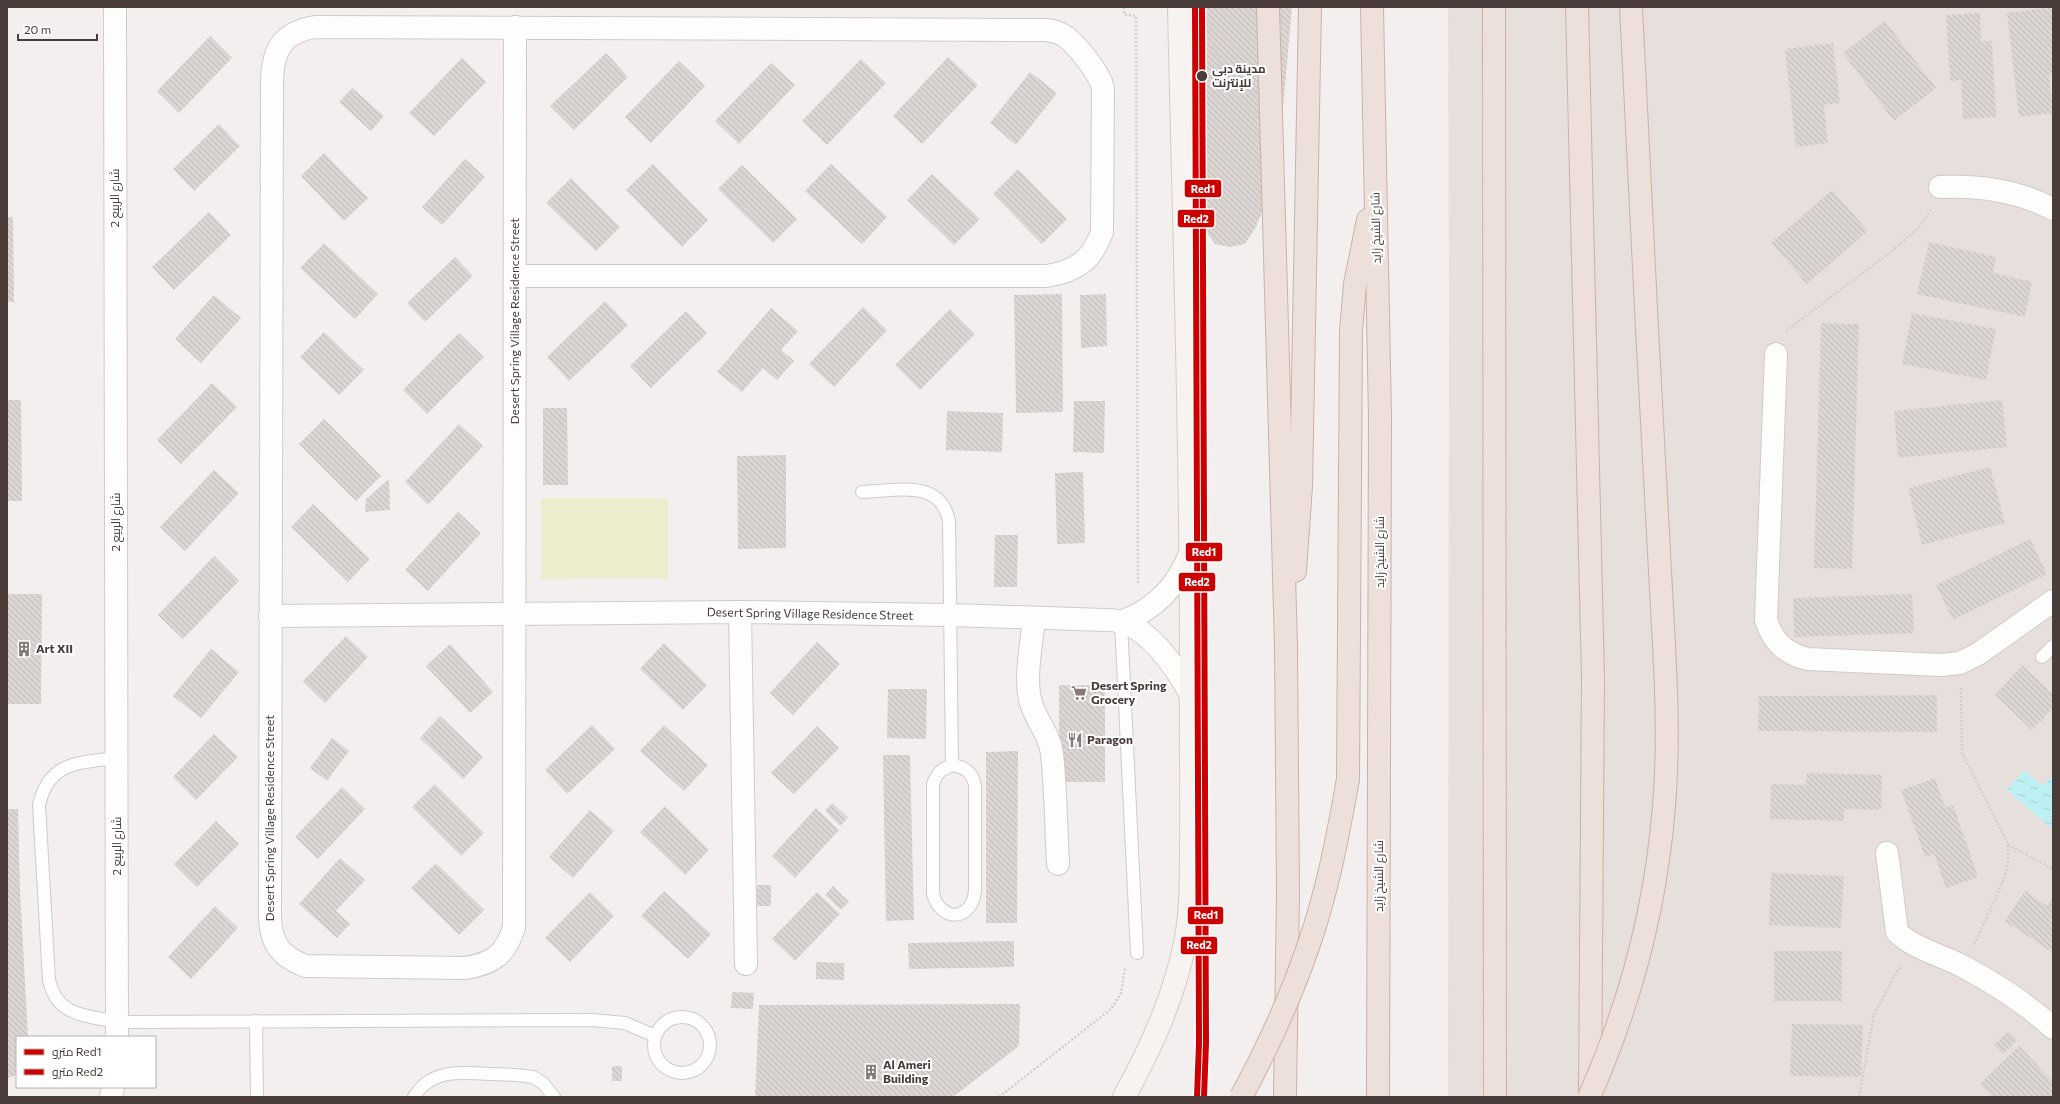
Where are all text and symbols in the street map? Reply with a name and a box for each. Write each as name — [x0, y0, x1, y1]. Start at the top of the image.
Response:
scale bar — [18, 16, 97, 42]
text: 20 m — [24, 22, 51, 36]
place label: مدينة دبي للإنترنت — [1212, 61, 1266, 91]
marker: مدينة دبي للإنترنت — [1195, 69, 1209, 83]
street label: شارع الربيع 2 — [107, 168, 123, 227]
line badge: Red1 — [1184, 179, 1222, 198]
text: Red1 — [1191, 182, 1215, 195]
street label: شارع الشيخ زايد — [1367, 192, 1385, 264]
line badge: Red2 — [1177, 209, 1215, 228]
text: Red2 — [1183, 212, 1209, 225]
street label: Desert Spring Village Residence Street — [507, 218, 521, 424]
street label: شارع الربيع 2 — [108, 492, 124, 551]
street label: شارع الشيخ زايد — [1372, 516, 1388, 588]
line badge: Red1 — [1185, 542, 1223, 562]
text: Red1 — [1192, 545, 1216, 558]
line badge: Red2 — [1178, 572, 1216, 592]
text: Red2 — [1184, 575, 1210, 588]
street label: Desert Spring Village Residence Street — [707, 604, 913, 622]
building icon: Art XII — [15, 640, 33, 658]
place label: Art XII — [36, 641, 73, 655]
place label: Desert Spring Grocery — [1091, 678, 1167, 706]
supermarket icon: Desert Spring Grocery — [1070, 684, 1088, 702]
street label: Desert Spring Village Residence Street — [262, 715, 276, 921]
restaurant icon: Paragon — [1066, 731, 1084, 749]
place label: Paragon — [1087, 732, 1133, 746]
street label: شارع الربيع 2 — [109, 816, 125, 875]
street label: شارع الشيخ زايد — [1371, 840, 1387, 912]
line badge: Red1 — [1187, 906, 1224, 925]
text: Red1 — [1194, 908, 1218, 921]
line badge: Red2 — [1180, 936, 1218, 955]
text: Red2 — [1186, 938, 1212, 951]
legend — [16, 1036, 156, 1088]
text: مترو Red1 — [52, 1044, 102, 1059]
place label: Al Ameri Building — [883, 1057, 931, 1085]
building icon: Al Ameri Building — [862, 1063, 880, 1081]
text: مترو Red2 — [52, 1064, 104, 1079]

